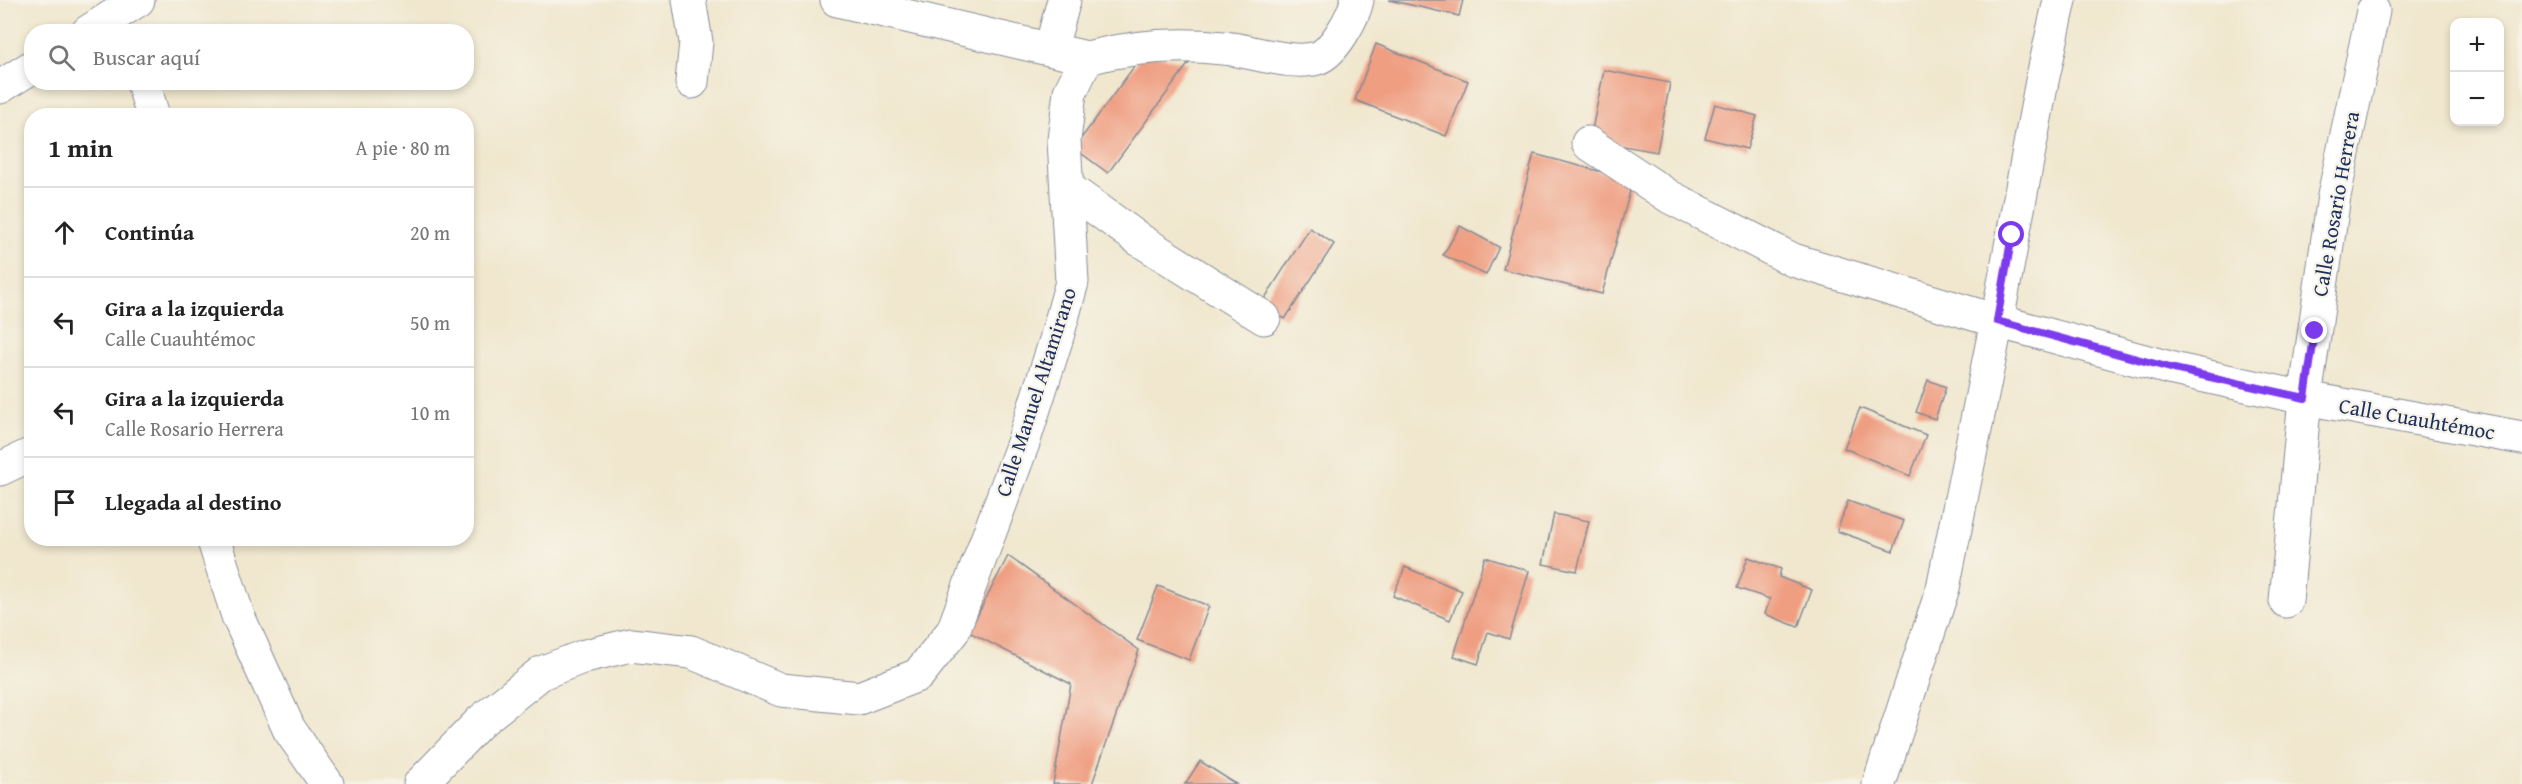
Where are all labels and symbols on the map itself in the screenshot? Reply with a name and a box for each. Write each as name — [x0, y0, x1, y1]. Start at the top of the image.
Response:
street label: Calle Rosario Herrera — [2304, 109, 2367, 299]
route start — [1998, 221, 2024, 247]
street label: Calle Manuel Altamirano — [987, 283, 1084, 500]
route end — [2301, 317, 2327, 343]
street label: Calle Cuauhtémoc — [2337, 390, 2498, 447]

